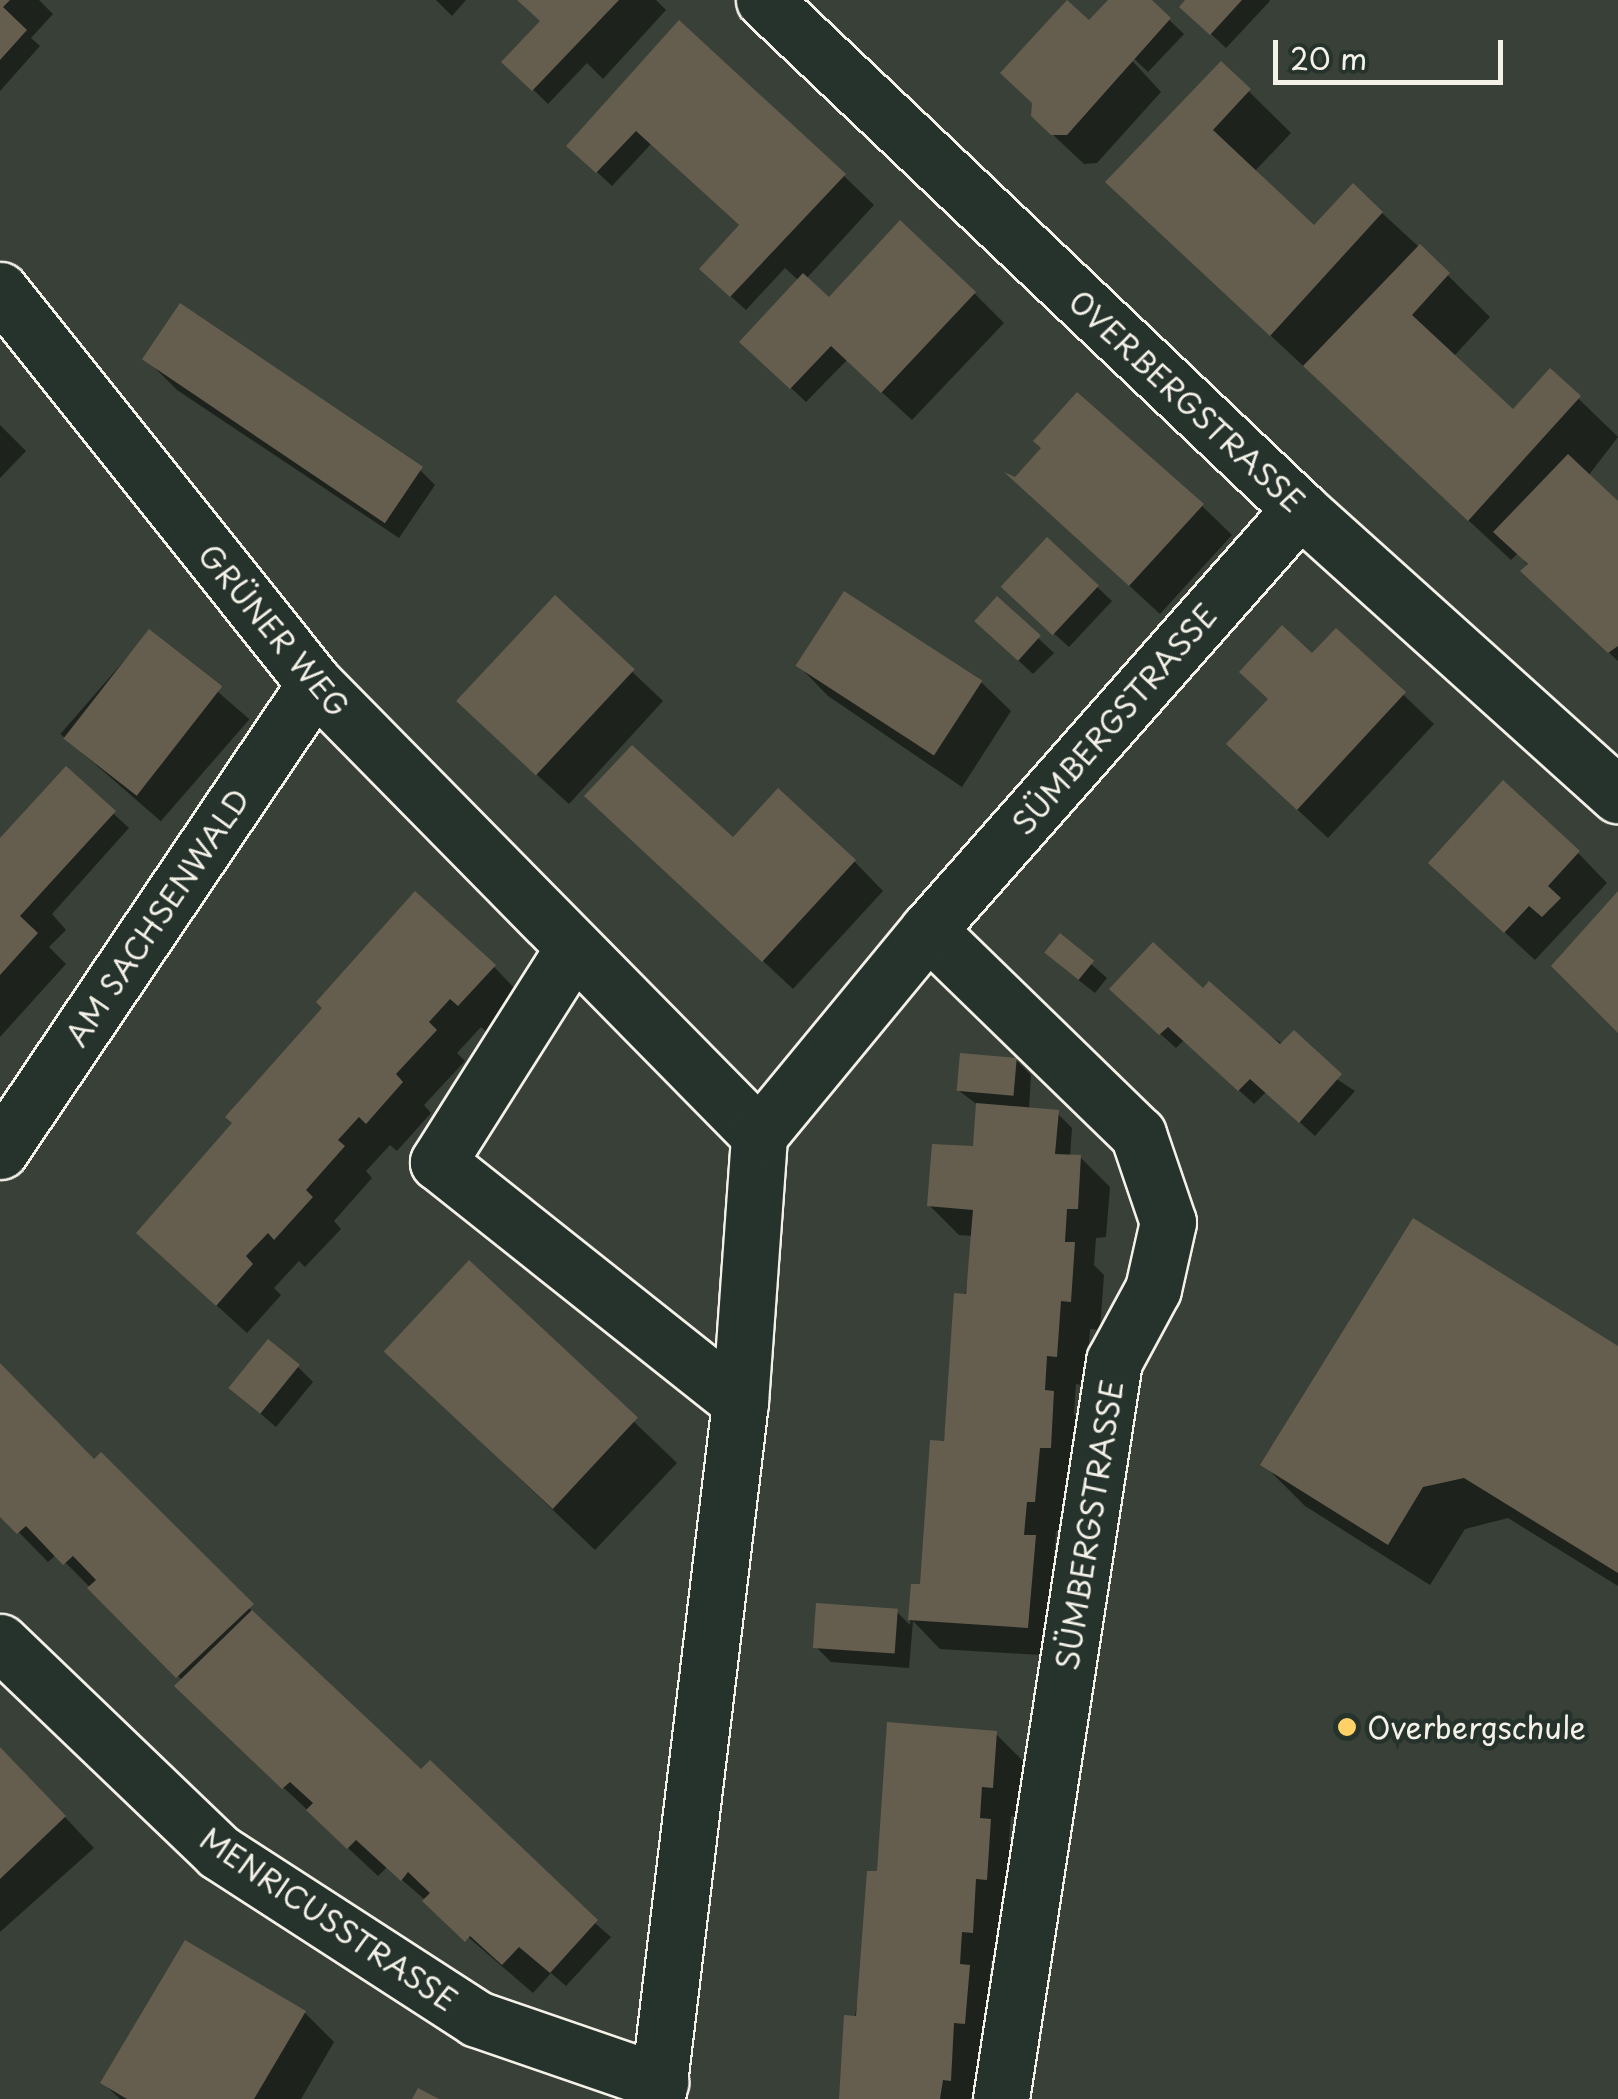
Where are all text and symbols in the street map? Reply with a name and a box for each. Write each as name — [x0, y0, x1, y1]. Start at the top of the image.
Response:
scale bar — [1278, 20, 1508, 82]
text: 20 m — [1290, 35, 1367, 80]
street label: OVERBERGSTRASSE — [1062, 283, 1312, 519]
street label: GRÜNER WEG — [191, 535, 357, 725]
street label: SÜMBERGSTRASSE — [1004, 596, 1224, 842]
street label: AM SACHSENWALD — [58, 782, 256, 1052]
street label: SÜMBERGSTRASSE — [1048, 1377, 1130, 1673]
place label: Overbergschule — [1367, 1709, 1586, 1745]
marker: Overbergschule — [1336, 1716, 1358, 1738]
street label: MENRICUSSTRASSE — [194, 1820, 464, 2018]

